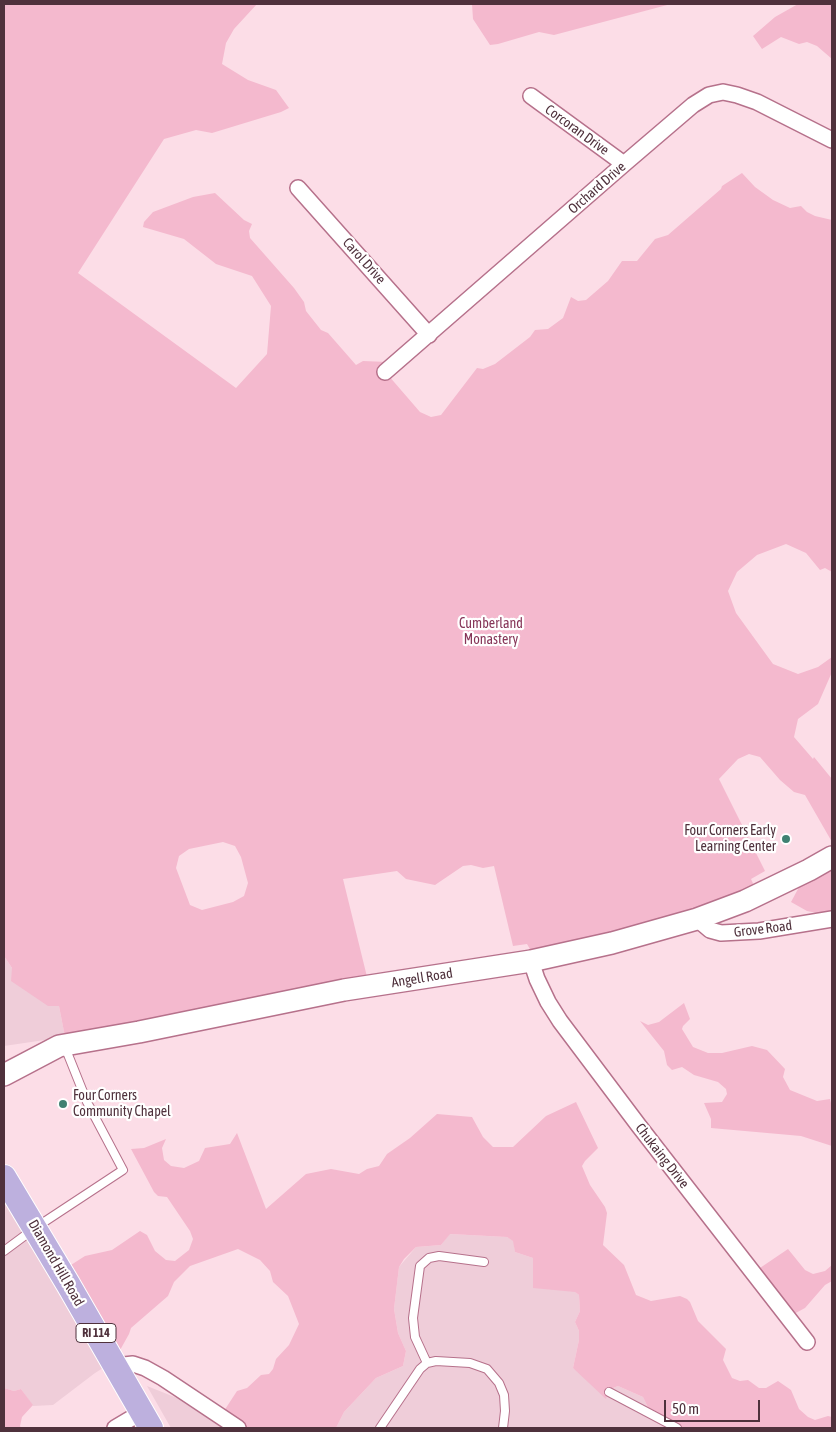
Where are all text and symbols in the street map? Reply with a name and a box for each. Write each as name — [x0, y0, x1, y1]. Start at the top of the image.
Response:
street label: Corcoran Drive — [542, 101, 612, 159]
street label: Orchard Drive — [565, 158, 629, 218]
street label: Carol Drive — [339, 234, 389, 288]
park label: Cumberland Monastery — [459, 616, 523, 648]
place label: Four Corners Early Learning Center — [684, 823, 776, 856]
marker: Four Corners Early Learning Center — [780, 833, 792, 845]
street label: Grove Road — [733, 917, 793, 941]
street label: Angell Road — [390, 965, 454, 991]
place label: Four Corners Community Chapel — [73, 1088, 171, 1120]
marker: Four Corners Community Chapel — [57, 1098, 69, 1110]
street label: Chukaing Drive — [631, 1120, 693, 1192]
street label: Diamond Hill Road — [24, 1217, 88, 1309]
road number: RI 114 — [76, 1324, 116, 1342]
scale bar — [666, 1390, 762, 1422]
text: 50 m — [672, 1400, 699, 1417]

